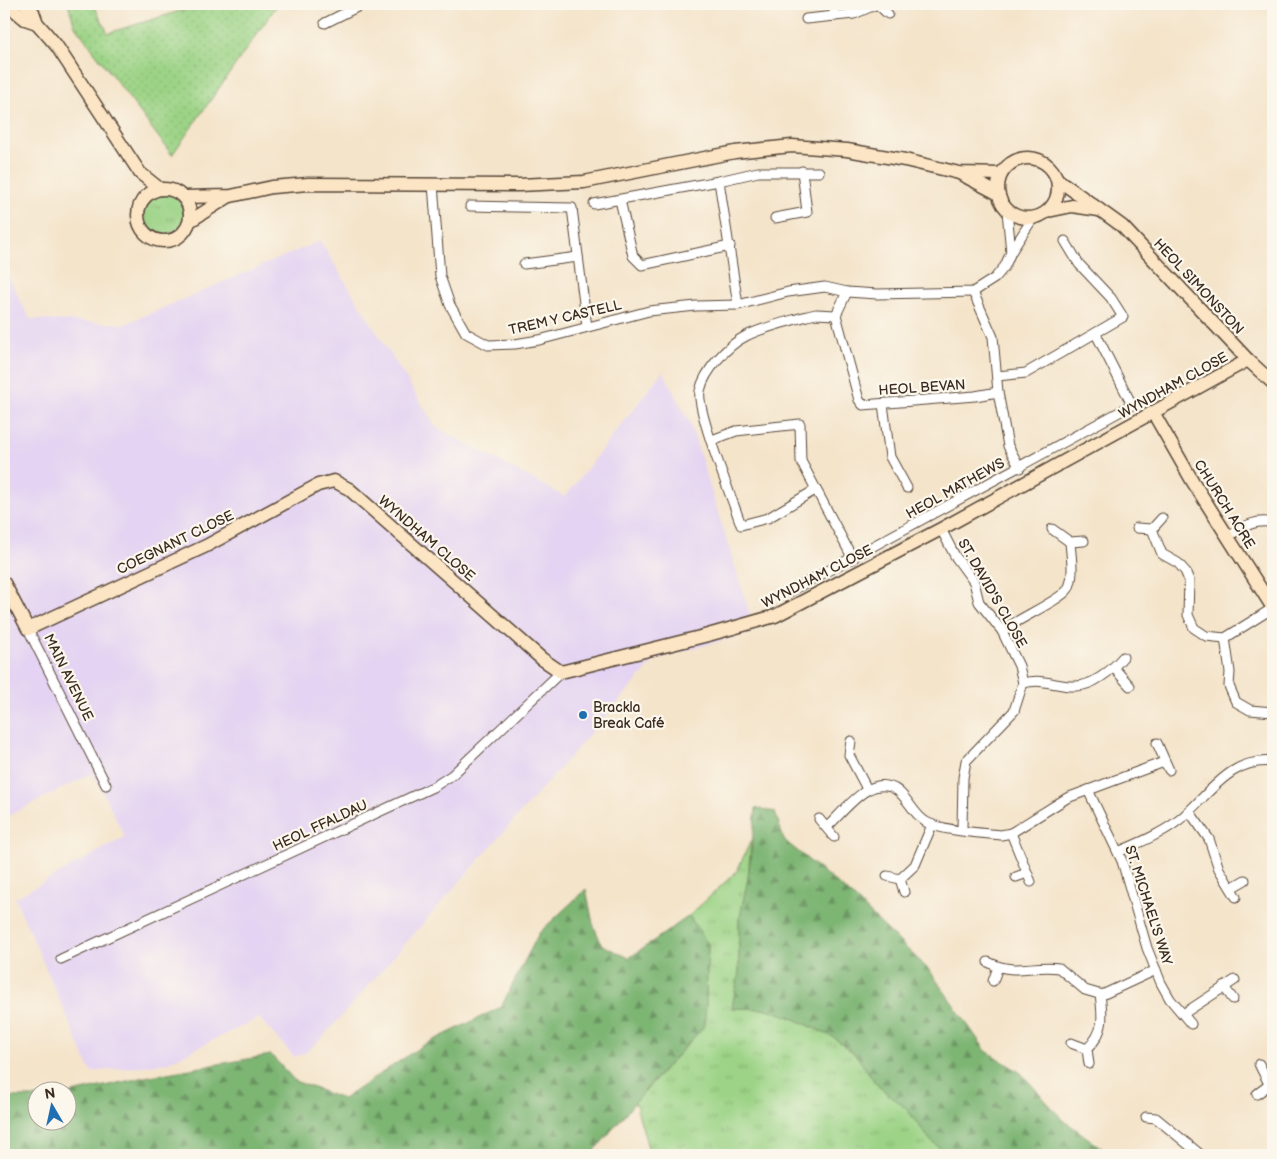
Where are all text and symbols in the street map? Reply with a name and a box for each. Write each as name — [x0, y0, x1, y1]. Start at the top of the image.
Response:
street label: HEOL SIMONSTON — [1150, 235, 1247, 338]
street label: TREM Y CASTELL — [507, 296, 623, 339]
street label: WYNDHAM CLOSE — [1116, 348, 1231, 423]
street label: HEOL BEVAN — [878, 376, 966, 399]
street label: HEOL MATHEWS — [903, 454, 1008, 523]
street label: CHURCH ACRE — [1190, 457, 1259, 552]
street label: WYNDHAM CLOSE — [375, 492, 478, 585]
street label: COEGNANT CLOSE — [114, 507, 236, 578]
street label: ST. DAVID'S CLOSE — [954, 536, 1031, 651]
street label: WYNDHAM CLOSE — [759, 541, 876, 612]
street label: MAIN AVENUE — [40, 631, 97, 723]
place label: Brackla Break Café — [593, 699, 665, 732]
marker: Brackla Break Café — [577, 709, 589, 721]
street label: HEOL FFALDAU — [270, 796, 370, 855]
street label: ST. MICHAEL'S WAY — [1121, 843, 1176, 968]
north arrow — [28, 1082, 78, 1132]
text: N — [44, 1084, 57, 1103]

